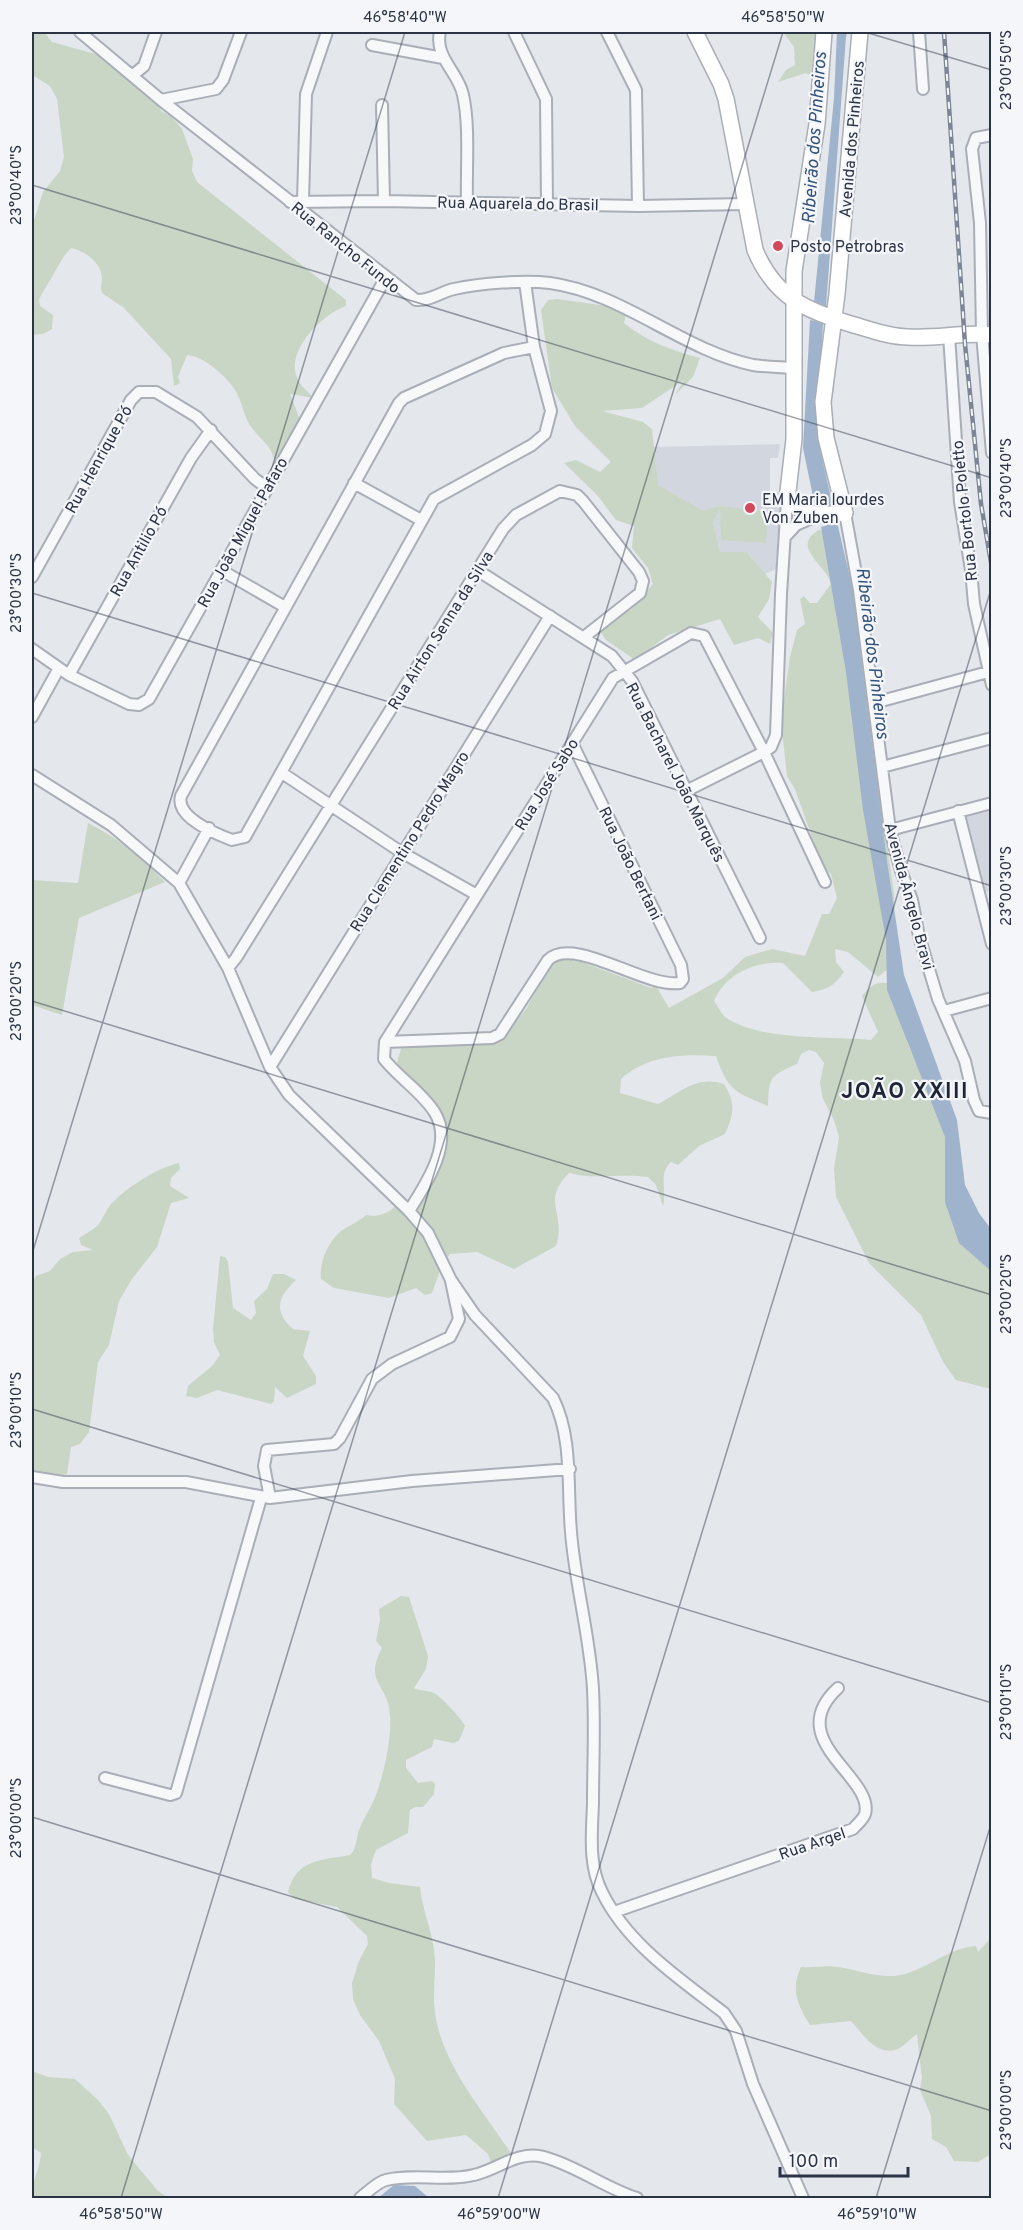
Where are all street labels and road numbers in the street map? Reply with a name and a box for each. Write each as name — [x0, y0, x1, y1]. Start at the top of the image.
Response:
street label: Avenida dos Pinheiros — [836, 60, 870, 218]
street label: Rua Aquarela do Brasil — [437, 194, 599, 216]
street label: Rua Rancho Fundo — [286, 198, 403, 299]
street label: Rua Henrique Pó — [62, 402, 138, 518]
street label: Rua Bortolo Poletto — [949, 439, 983, 582]
street label: Rua João Miguel Pafaro — [194, 454, 293, 612]
street label: Rua Antilio Pó — [107, 503, 173, 601]
street label: Rua Airton Senna da Silva — [385, 548, 499, 714]
street label: Rua Bacharel João Marquês — [620, 680, 728, 866]
street label: Rua José Sabo — [511, 735, 584, 835]
street label: Rua Clementino Pedro Magro — [347, 748, 475, 936]
street label: Rua João Bertani — [593, 804, 665, 924]
street label: Avenida Ângelo Bravi — [879, 820, 939, 973]
street label: Rua Argel — [777, 1824, 849, 1866]

